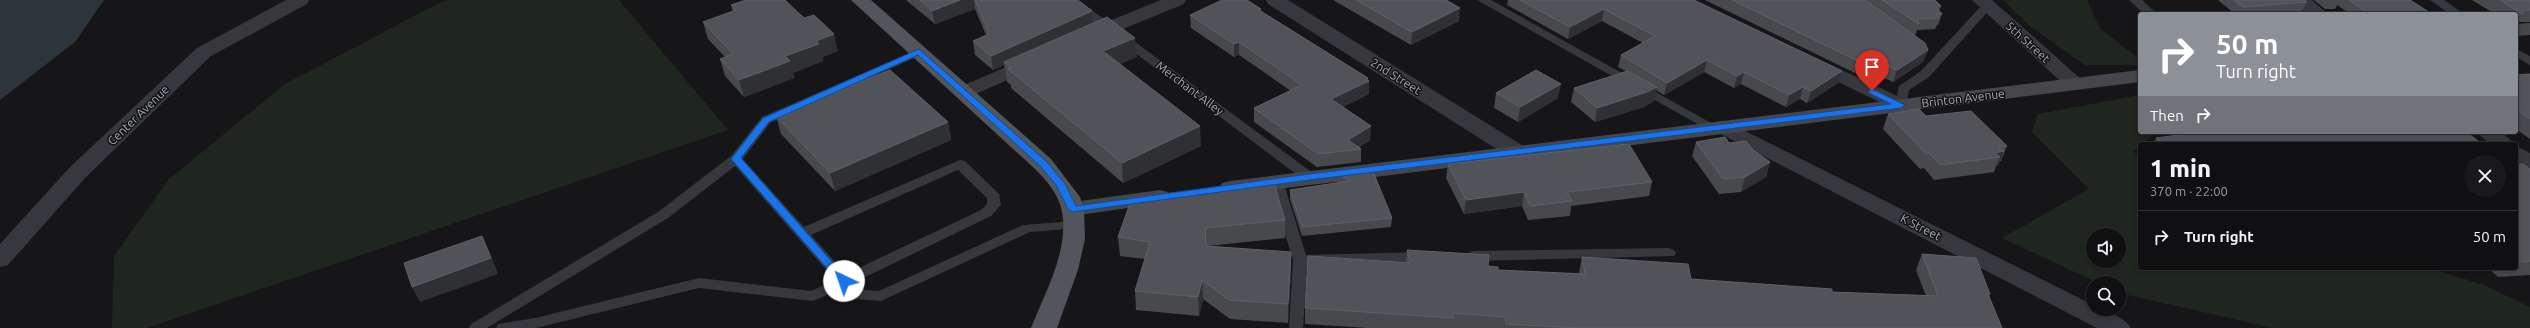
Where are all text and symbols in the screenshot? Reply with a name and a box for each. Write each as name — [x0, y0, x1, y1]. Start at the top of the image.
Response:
street label: 5th Street — [2003, 19, 2053, 65]
icon: right — [2150, 28, 2202, 80]
text: 50 m — [2216, 28, 2278, 59]
pin — [1855, 50, 1889, 91]
street label: 2nd Street — [1368, 55, 1424, 97]
icon: arrive — [1861, 56, 1883, 78]
street label: Merchant Alley — [1154, 58, 1226, 118]
text: Turn right — [2216, 61, 2296, 81]
street label: Center Avenue — [105, 83, 171, 147]
street label: Brinton Avenue — [1921, 86, 2005, 110]
icon: right — [2192, 104, 2214, 126]
text: Then — [2150, 107, 2184, 124]
text: 1 min — [2150, 155, 2211, 182]
button: close — [2464, 155, 2506, 197]
text: 370 m · 22:00 — [2150, 184, 2228, 198]
street label: K Street — [1899, 211, 1944, 243]
icon: right — [2150, 226, 2172, 248]
map controls — [2086, 228, 2126, 316]
button: sound — [2086, 228, 2126, 268]
text: Turn right — [2184, 228, 2254, 245]
text: 50 m — [2473, 228, 2506, 245]
position arrow — [823, 260, 865, 302]
button: search — [2086, 276, 2126, 316]

